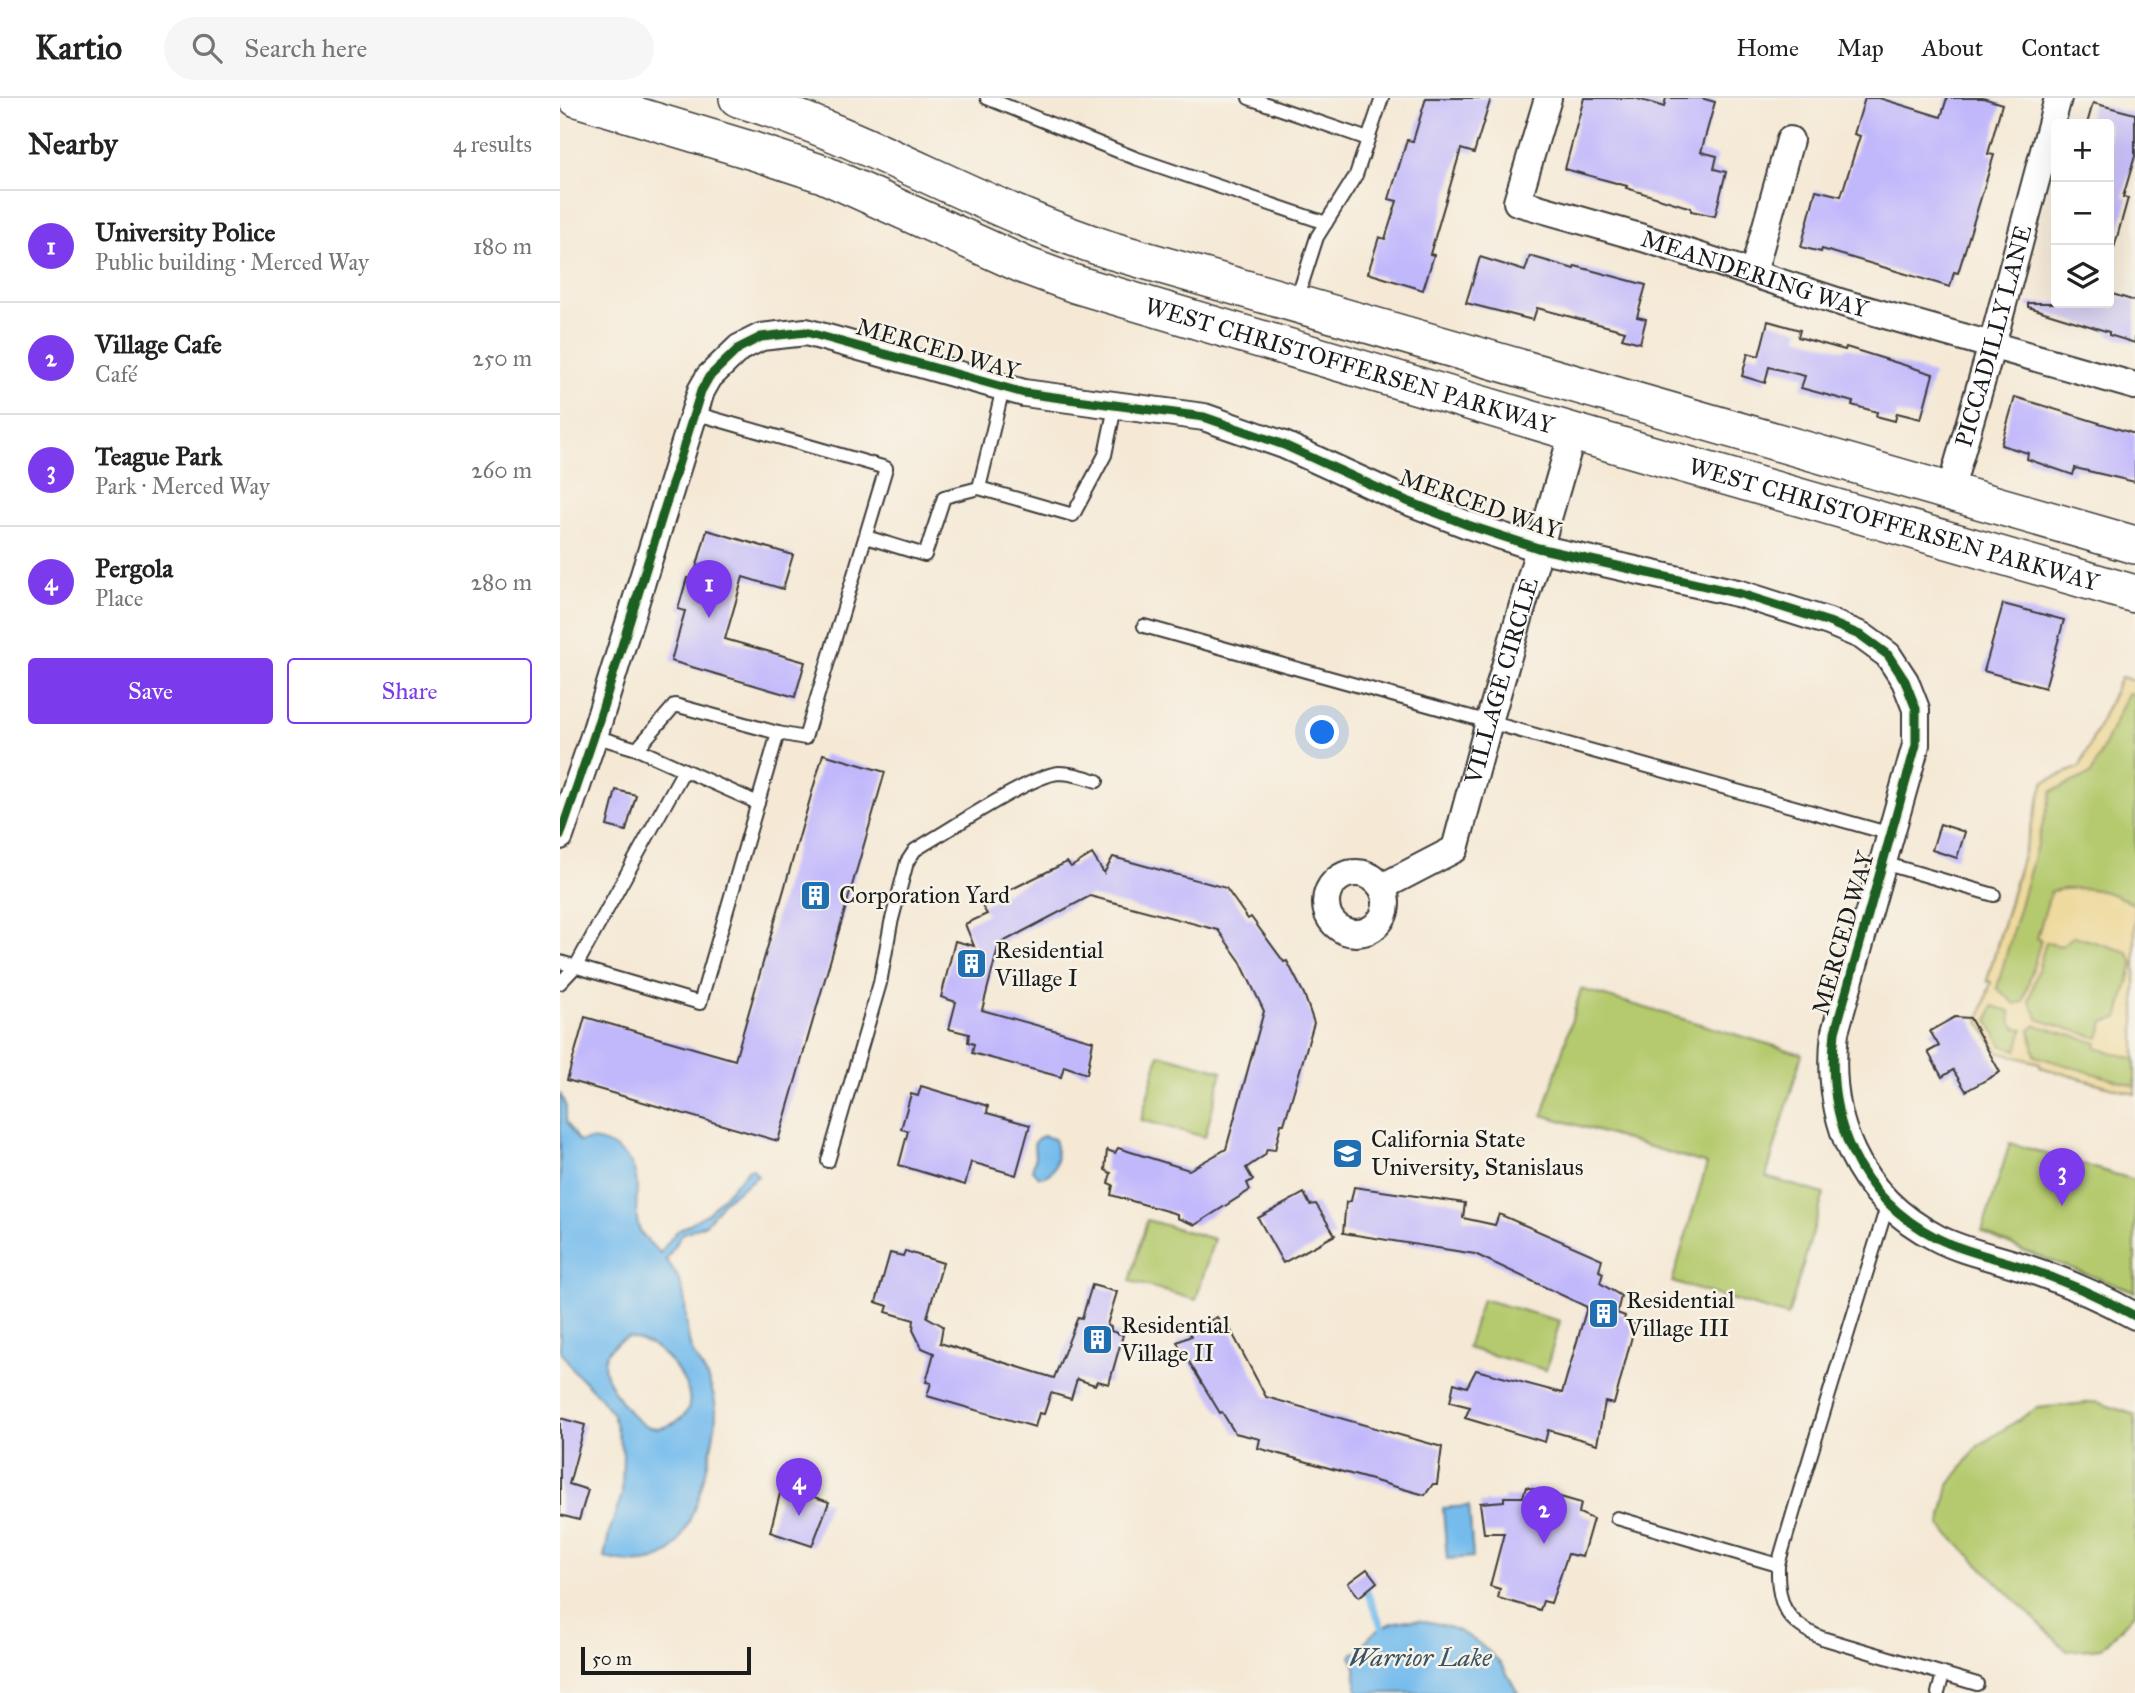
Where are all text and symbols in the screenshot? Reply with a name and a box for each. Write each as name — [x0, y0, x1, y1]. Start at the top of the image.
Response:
search box — [164, 17, 654, 80]
text: Kartio — [35, 28, 122, 68]
icon: search — [188, 29, 226, 67]
text: Search here — [244, 32, 367, 64]
text: Home — [1736, 33, 1799, 63]
text: Map — [1837, 33, 1884, 63]
text: About — [1922, 33, 1983, 63]
text: Contact — [2021, 33, 2100, 63]
map controls — [2051, 119, 2114, 308]
button: + — [2051, 119, 2114, 182]
text: Nearby — [28, 126, 118, 162]
text: 4 results — [453, 130, 532, 158]
button: − — [2051, 182, 2114, 245]
text: University Police — [95, 216, 275, 248]
street label: PICCADILLY LANE — [1948, 222, 2038, 450]
street label: MEANDERING WAY — [1637, 223, 1872, 325]
text: 1 — [46, 232, 56, 260]
text: 180 m — [473, 232, 532, 260]
button: layers — [2051, 245, 2114, 308]
text: Public building · Merced Way — [95, 248, 369, 276]
street label: WEST CHRISTOFFERSEN PARKWAY — [1141, 291, 1558, 441]
street label: MERCED WAY — [853, 311, 1024, 387]
text: Village Cafe — [95, 328, 222, 360]
text: 2 — [45, 344, 57, 372]
text: 250 m — [472, 344, 532, 372]
text: Café — [95, 360, 138, 388]
text: Teague Park — [95, 440, 222, 472]
street label: WEST CHRISTOFFERSEN PARKWAY — [1685, 451, 2103, 598]
text: 3 — [46, 456, 56, 484]
text: 260 m — [471, 456, 532, 484]
street label: MERCED WAY — [1395, 462, 1565, 546]
text: Park · Merced Way — [95, 472, 270, 500]
text: Pergola — [95, 552, 173, 584]
pin: 1 — [686, 560, 732, 618]
text: 4 — [45, 568, 57, 596]
text: 280 m — [471, 568, 532, 596]
street label: VILLAGE CIRCLE — [1458, 574, 1545, 788]
text: Place — [95, 584, 143, 612]
button: Save — [28, 658, 273, 724]
button: Share — [287, 658, 532, 724]
your location — [1305, 715, 1339, 749]
street label: MERCED WAY — [1805, 847, 1881, 1018]
building icon: Corporation Yard — [799, 878, 833, 912]
place label: Corporation Yard — [839, 880, 1010, 910]
place label: Residential Village I — [994, 935, 1104, 993]
building icon: Residential Village I — [955, 947, 989, 981]
place label: California State University, Stanislaus — [1371, 1124, 1584, 1182]
school or university icon: California State University, Stanislaus — [1331, 1136, 1365, 1170]
pin: 3 — [2039, 1148, 2085, 1206]
place label: Residential Village III — [1625, 1285, 1735, 1343]
building icon: Residential Village III — [1586, 1297, 1620, 1331]
place label: Residential Village II — [1120, 1310, 1230, 1368]
building icon: Residential Village II — [1081, 1322, 1115, 1356]
pin: 4 — [776, 1458, 822, 1516]
pin: 2 — [1521, 1486, 1567, 1544]
water label: Warrior Lake — [1348, 1641, 1493, 1673]
scale bar — [581, 1644, 751, 1676]
text: 50 m — [592, 1647, 632, 1670]

